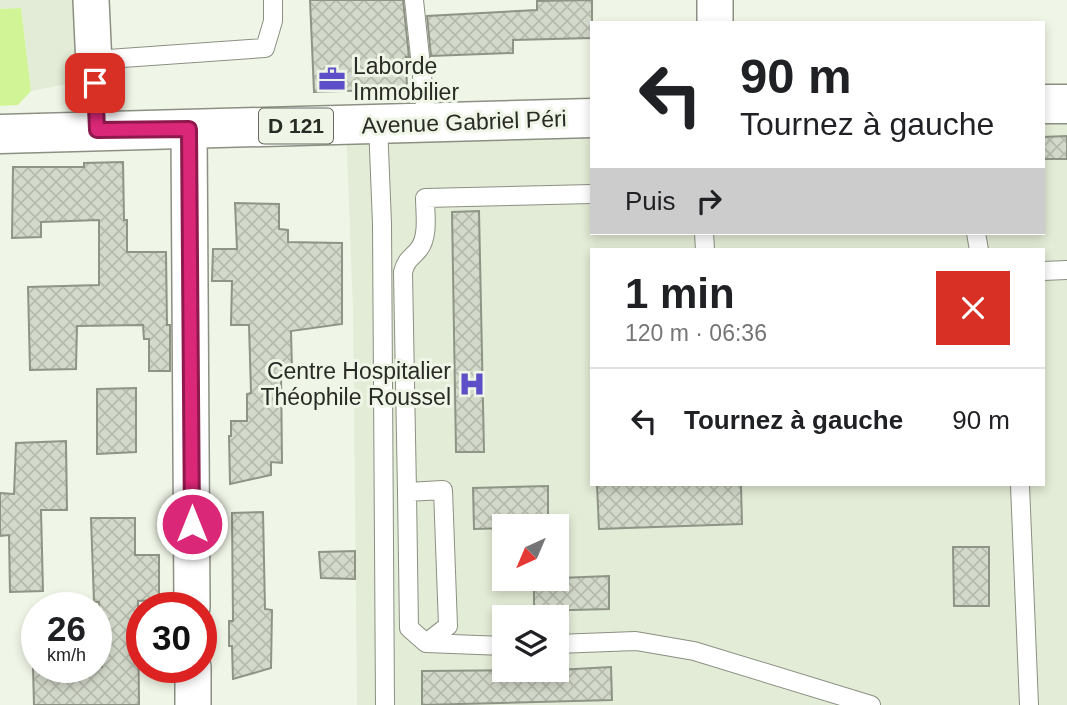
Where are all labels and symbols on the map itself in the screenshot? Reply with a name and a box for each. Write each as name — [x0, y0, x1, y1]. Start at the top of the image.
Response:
pin — [65, 53, 125, 113]
place label: Laborde Immobilier — [353, 53, 459, 105]
office icon: Laborde Immobilier — [317, 64, 347, 94]
street label: Avenue Gabriel Péri — [361, 105, 567, 139]
road number: D 121 — [259, 108, 333, 144]
place label: Centre Hospitalier Théophile Roussel — [260, 358, 451, 410]
hospital icon: Centre Hospitalier Théophile Roussel — [457, 369, 487, 399]
position arrow — [155, 487, 229, 561]
north arrow — [492, 514, 569, 592]
speed limit sign: 30 — [126, 592, 217, 683]

